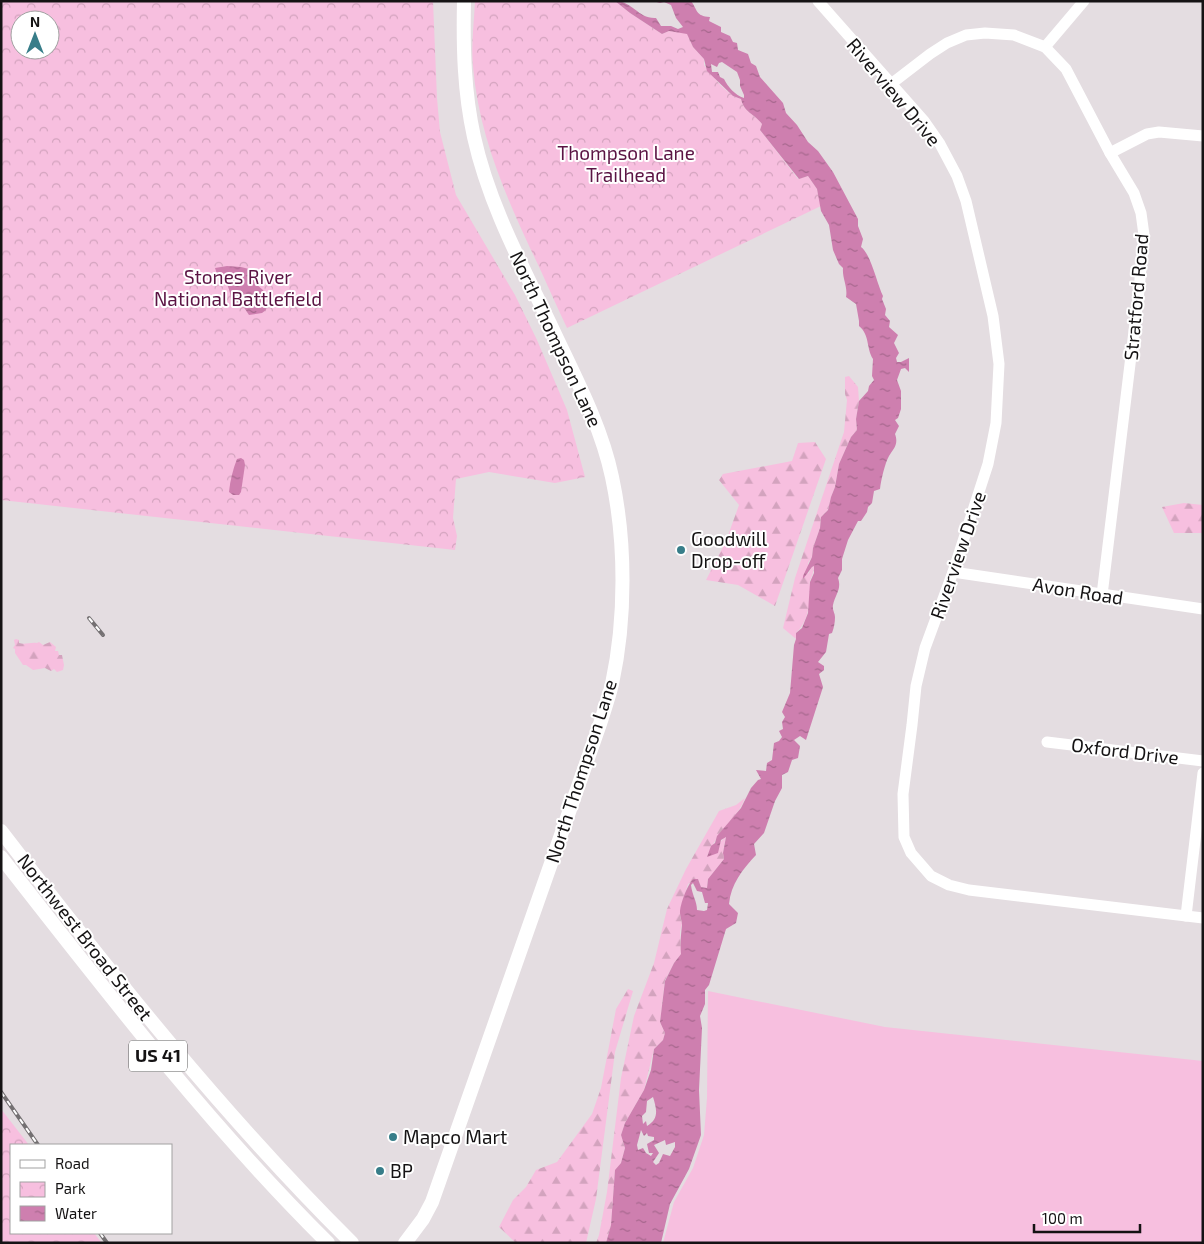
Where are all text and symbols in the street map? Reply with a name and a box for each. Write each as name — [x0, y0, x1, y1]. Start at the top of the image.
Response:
north arrow — [10, 10, 60, 60]
text: N — [30, 13, 40, 30]
street label: Riverview Drive — [843, 33, 946, 150]
park label: Thompson Lane Trailhead — [557, 141, 695, 186]
street label: Stratford Road — [1119, 233, 1153, 361]
street label: North Thompson Lane — [506, 247, 607, 430]
park label: Stones River National Battlefield — [154, 265, 322, 310]
street label: Riverview Drive — [925, 488, 990, 622]
place label: Goodwill Drop-off — [691, 527, 767, 572]
marker: Goodwill Drop-off — [675, 544, 687, 556]
street label: Avon Road — [1031, 572, 1125, 609]
street label: North Thompson Lane — [540, 676, 621, 865]
street label: Oxford Drive — [1070, 732, 1180, 769]
street label: Northwest Broad Street — [13, 849, 158, 1025]
road number: US 41 — [129, 1040, 187, 1072]
place label: Mapco Mart — [403, 1125, 507, 1148]
marker: Mapco Mart — [387, 1131, 399, 1143]
legend — [10, 1144, 172, 1234]
text: Road — [55, 1154, 90, 1172]
place label: BP — [390, 1159, 413, 1182]
marker: BP — [374, 1165, 386, 1177]
text: Park — [55, 1179, 86, 1197]
scale bar — [1034, 1202, 1140, 1234]
text: Water — [55, 1204, 97, 1222]
text: 100 m — [1042, 1209, 1083, 1227]

